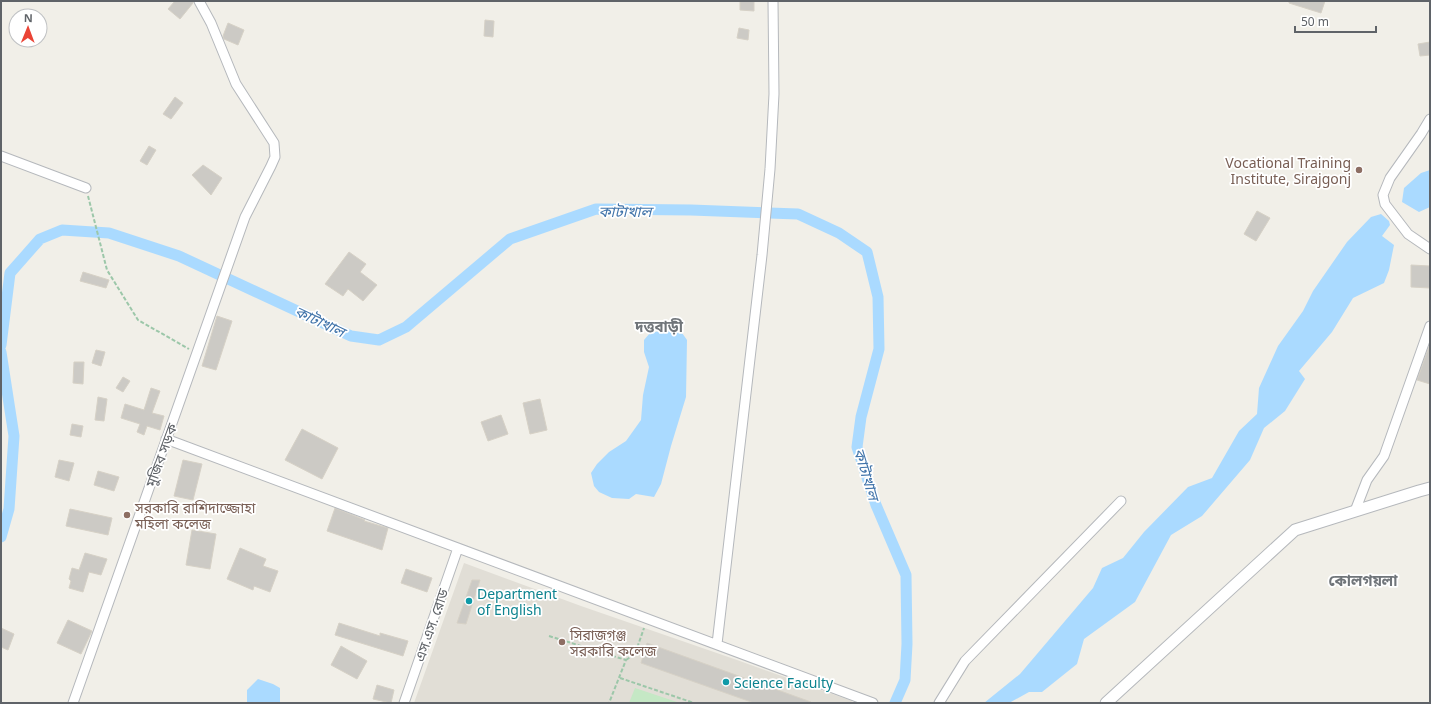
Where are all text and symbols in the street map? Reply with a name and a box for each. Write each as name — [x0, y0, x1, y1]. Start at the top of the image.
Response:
north arrow — [8, 8, 48, 48]
scale bar — [1295, 8, 1376, 34]
text: N — [24, 10, 33, 25]
text: 50 m — [1301, 13, 1329, 30]
place label: Vocational Training Institute, Sirajgonj — [1225, 153, 1351, 188]
marker: Vocational Training Institute, Sirajgonj — [1354, 165, 1364, 175]
water label: কাটাখাল — [598, 201, 655, 221]
water label: কাটাখাল — [292, 301, 351, 343]
district label: দত্তবাড়ী — [634, 316, 684, 336]
street label: মুজিব সড়ক — [140, 420, 182, 490]
water label: কাটাখাল — [850, 446, 885, 505]
place label: সরকারি রাশিদাজ্জোহা মহিলা কলেজ — [134, 498, 256, 533]
marker: সরকারি রাশিদাজ্জোহা মহিলা কলেজ — [122, 510, 132, 520]
district label: কোলগয়লা — [1329, 570, 1398, 590]
place label: Department of English — [477, 584, 557, 619]
street label: এস.এস. রোড — [410, 585, 453, 664]
marker: Department of English — [464, 596, 474, 606]
place label: সিরাজগঞ্জ সরকারি কলেজ — [569, 625, 657, 660]
marker: সিরাজগঞ্জ সরকারি কলেজ — [557, 637, 567, 647]
place label: Science Faculty — [734, 673, 834, 692]
marker: Science Faculty — [721, 677, 731, 687]

